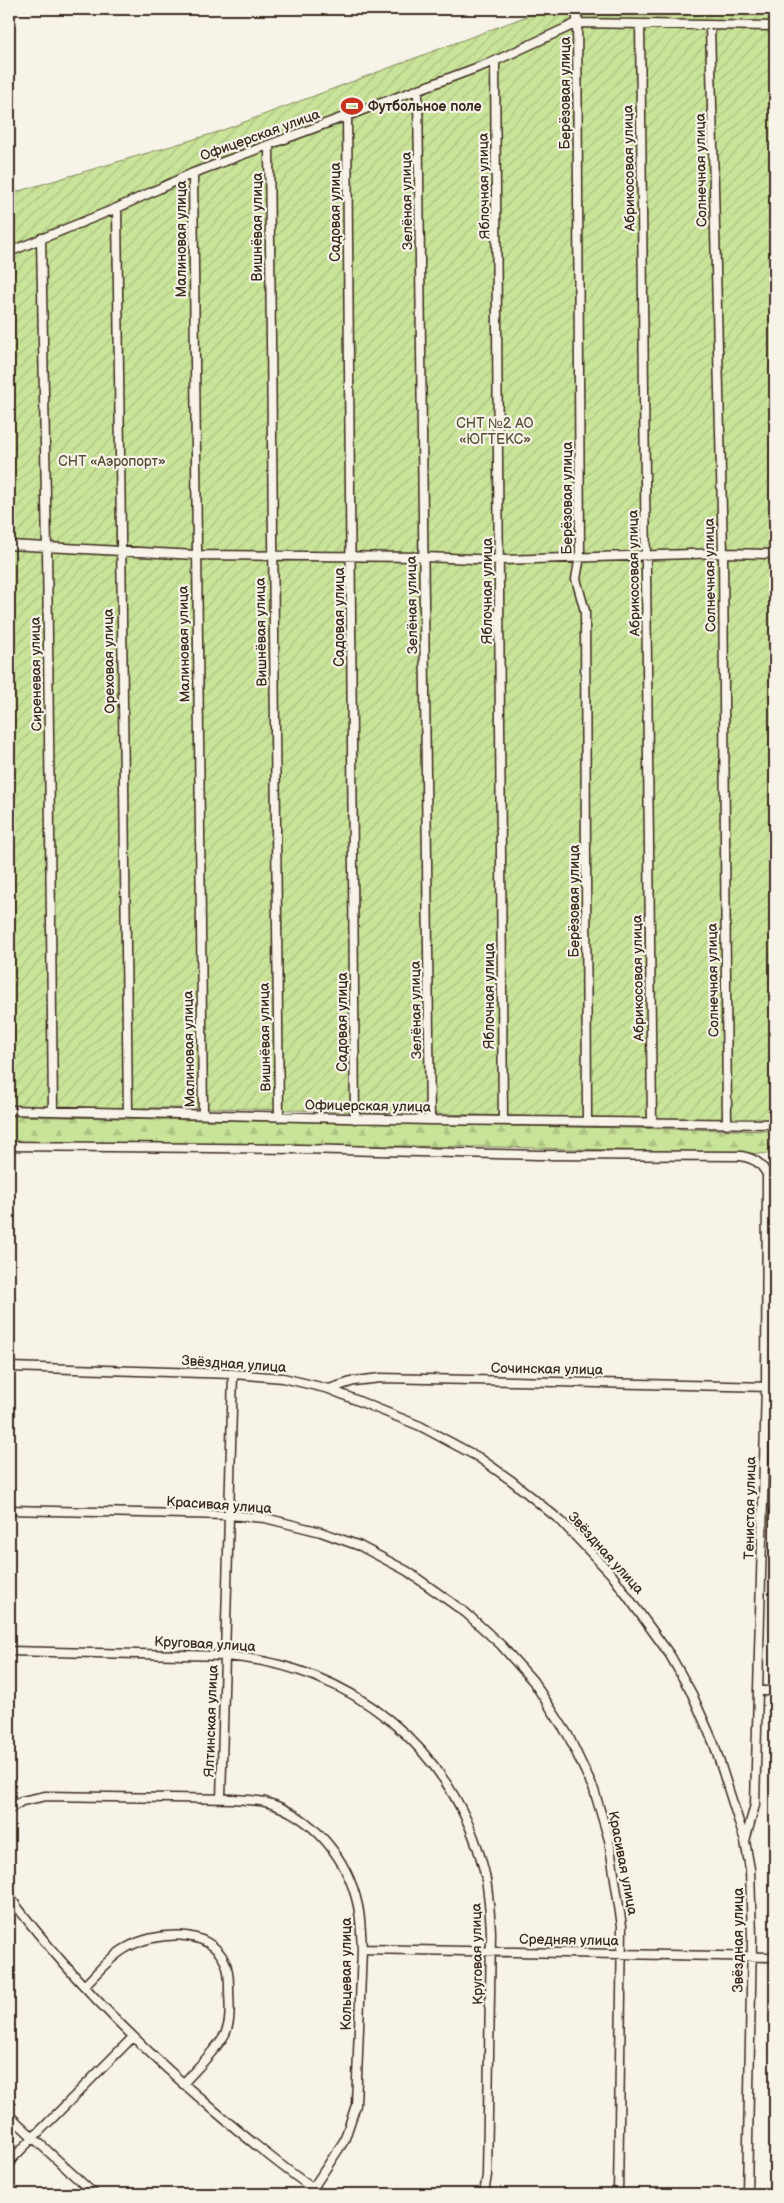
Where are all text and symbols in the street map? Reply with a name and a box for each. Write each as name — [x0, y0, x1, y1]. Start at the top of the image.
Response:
street label: Берёзовая улица — [557, 36, 574, 150]
sports icon: Футбольное поле — [339, 93, 365, 119]
place label: Футбольное поле — [368, 98, 482, 115]
street label: Абрикосовая улица — [619, 104, 639, 232]
street label: Офицерская улица — [198, 105, 323, 165]
street label: Солнечная улица — [691, 112, 710, 227]
street label: Яблочная улица — [475, 132, 493, 239]
street label: Зелёная улица — [398, 151, 416, 250]
street label: Садовая улица — [327, 162, 344, 262]
street label: Вишнёвая улица — [249, 172, 266, 282]
street label: Малиновая улица — [173, 180, 190, 297]
park label: СНТ №2 АО «ЮГТЕКС» — [456, 415, 534, 448]
street label: Берёзовая улица — [559, 441, 576, 555]
park label: СНТ «Аэропорт» — [58, 453, 166, 470]
street label: Абрикосовая улица — [624, 509, 644, 637]
street label: Солнечная улица — [700, 517, 719, 632]
street label: Яблочная улица — [479, 537, 496, 644]
street label: Зелёная улица — [403, 555, 421, 654]
street label: Садовая улица — [331, 567, 348, 667]
street label: Вишнёвая улица — [252, 577, 270, 687]
street label: Малиновая улица — [174, 585, 194, 703]
street label: Ореховая улица — [100, 608, 118, 714]
street label: Сиреневая улица — [26, 616, 45, 731]
street label: Берёзовая улица — [566, 844, 583, 958]
street label: Абрикосовая улица — [628, 914, 648, 1042]
street label: Солнечная улица — [703, 922, 722, 1037]
street label: Яблочная улица — [481, 942, 498, 1049]
street label: Зелёная улица — [407, 960, 425, 1059]
street label: Садовая улица — [334, 972, 351, 1072]
street label: Вишнёвая улица — [256, 982, 274, 1092]
street label: Малиновая улица — [179, 990, 199, 1108]
street label: Офицерская улица — [305, 1096, 432, 1116]
street label: Звёздная улица — [181, 1352, 288, 1376]
street label: Сочинская улица — [491, 1360, 604, 1378]
street label: Тенистая улица — [741, 1455, 759, 1560]
street label: Красивая улица — [166, 1493, 273, 1517]
street label: Звёздная улица — [565, 1508, 648, 1598]
street label: Круговая улица — [154, 1633, 257, 1655]
street label: Ялтинская улица — [201, 1664, 221, 1778]
street label: Красивая улица — [605, 1809, 642, 1917]
street label: Звёздная улица — [730, 1887, 747, 1992]
street label: Круговая улица — [468, 1902, 486, 2005]
street label: Кольцевая улица — [338, 1917, 355, 2031]
street label: Средняя улица — [519, 1931, 620, 1949]

